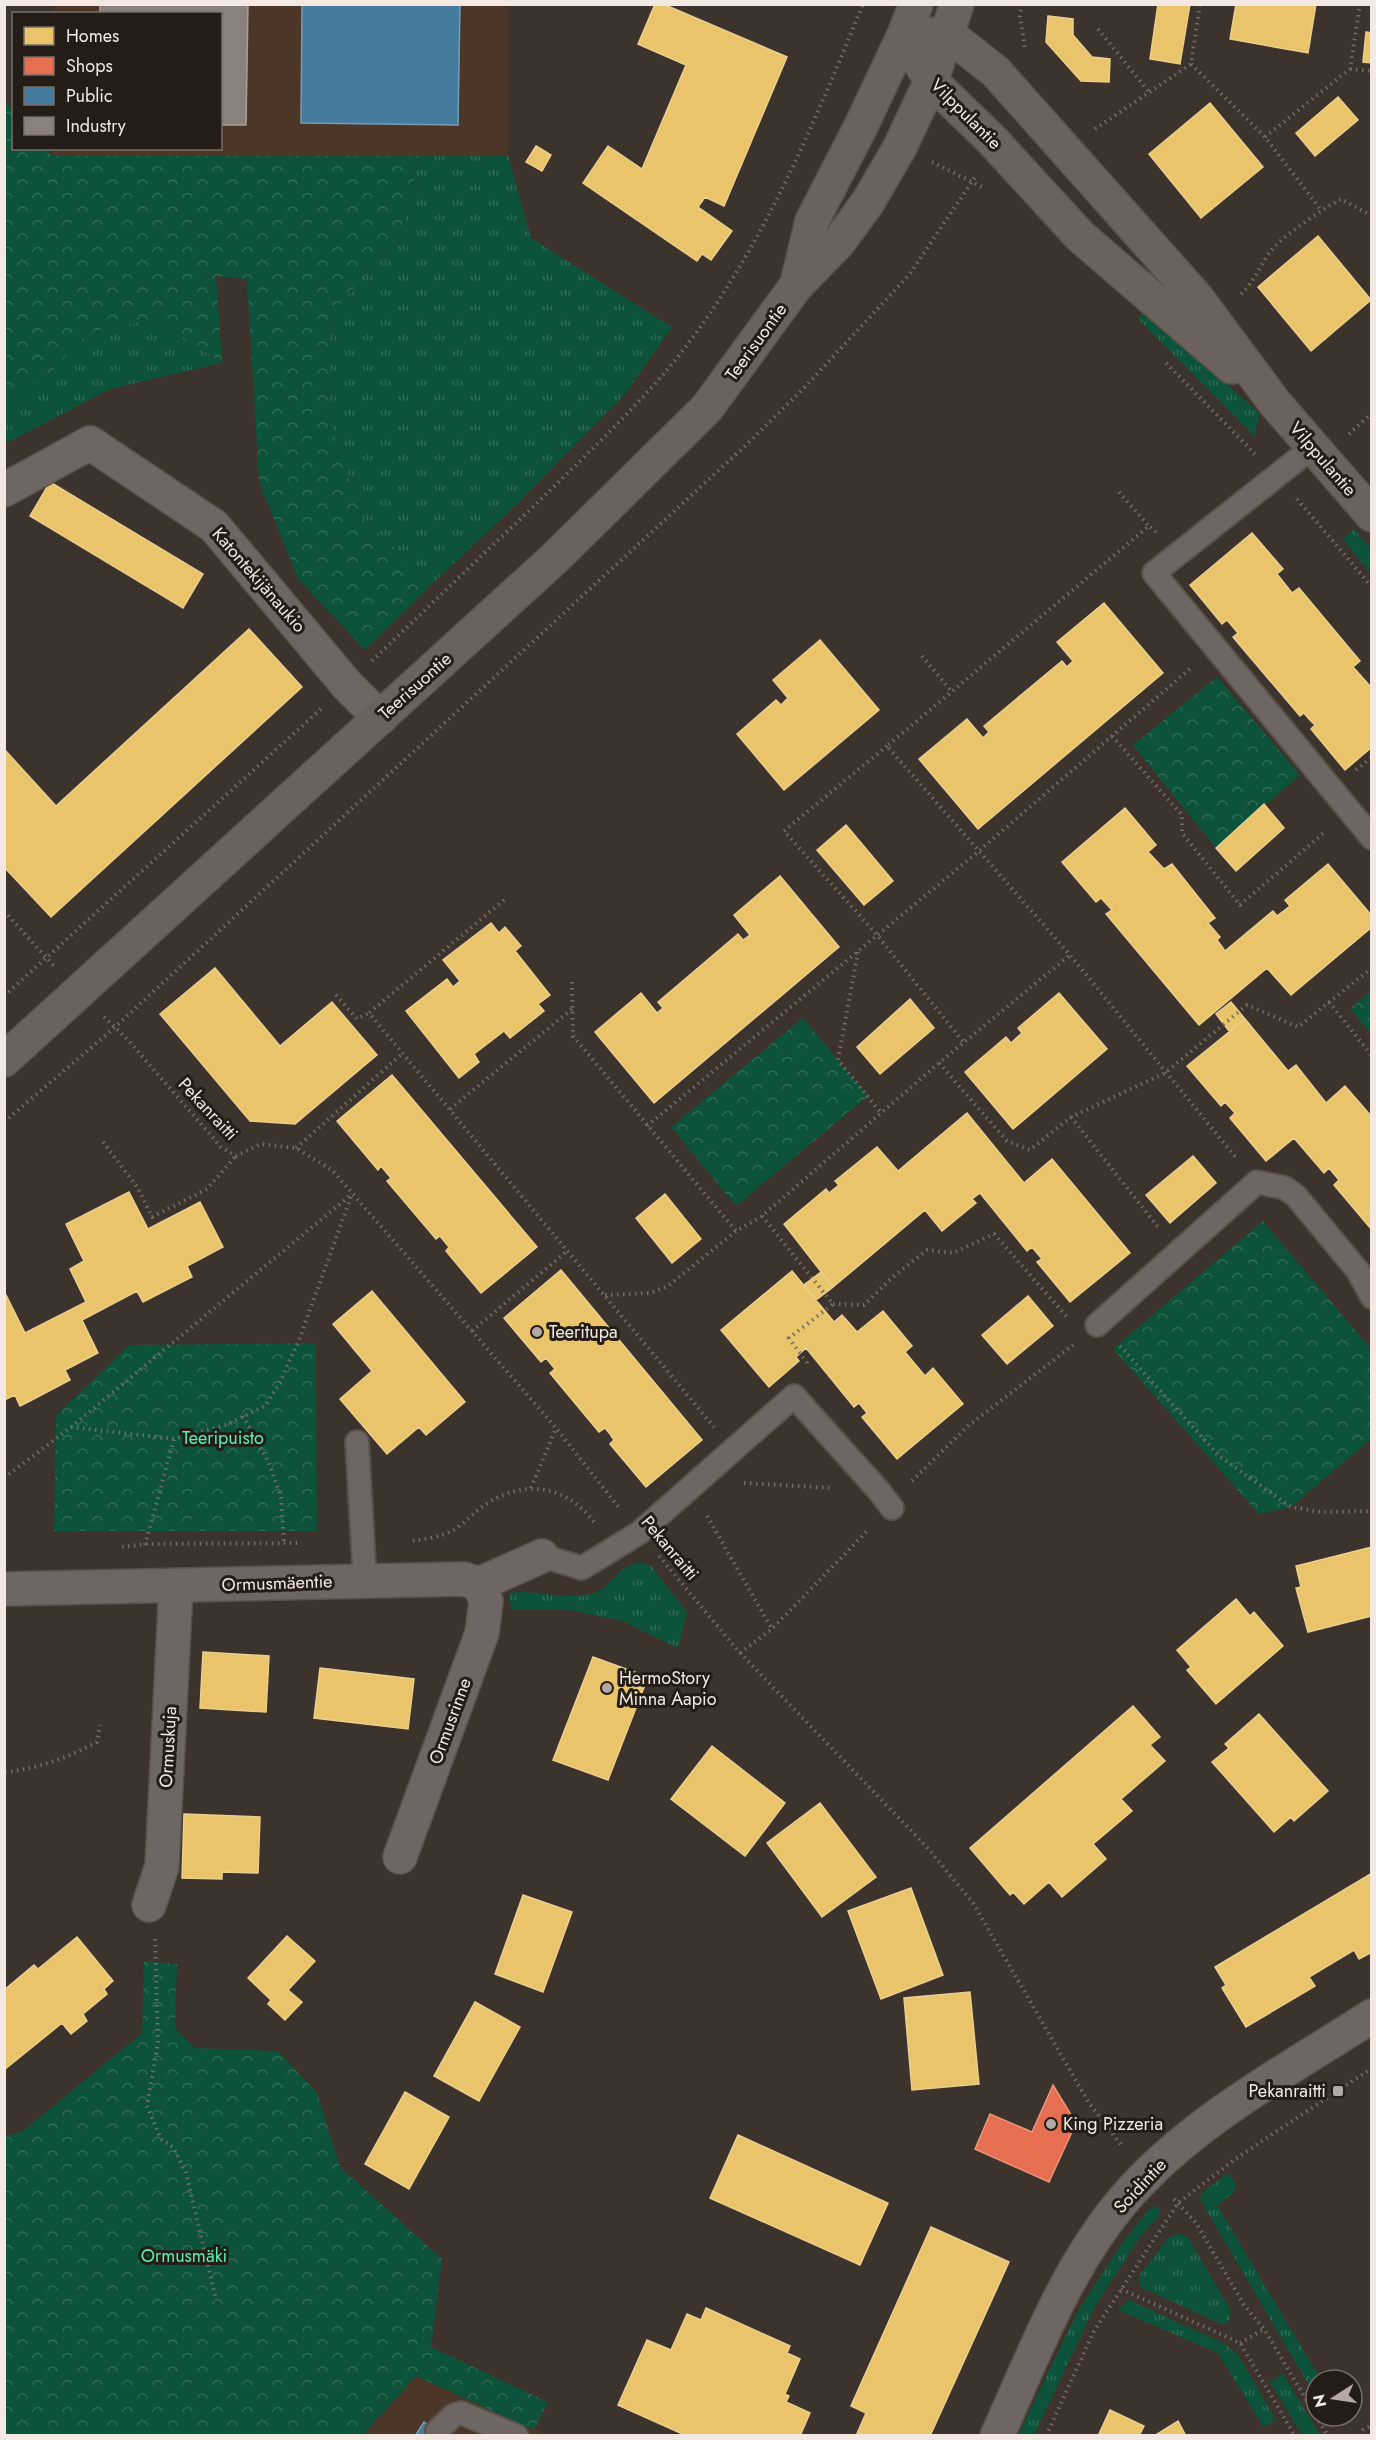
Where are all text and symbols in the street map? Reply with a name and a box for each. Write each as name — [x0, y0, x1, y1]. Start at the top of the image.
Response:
legend — [12, 12, 222, 150]
text: Homes — [66, 23, 119, 49]
text: Shops — [66, 53, 113, 79]
street label: Vilppulantie — [925, 73, 1007, 155]
text: Public — [66, 83, 113, 109]
text: Industry — [66, 113, 126, 139]
street label: Teerisuontie — [719, 298, 793, 386]
street label: Vilppulantie — [1283, 416, 1363, 502]
street label: Katontekijänaukio — [206, 522, 312, 638]
street label: Teerisuontie — [373, 646, 457, 726]
street label: Pekanraitti — [172, 1072, 244, 1146]
place label: Teeritupa — [549, 1319, 618, 1345]
marker: Teeritupa — [530, 1325, 544, 1339]
park label: Teeripuisto — [182, 1425, 264, 1451]
street label: Pekanraitti — [635, 1510, 705, 1586]
street label: Ormusmäentie — [221, 1568, 333, 1598]
place label: HermoStory Minna Aapio — [619, 1665, 717, 1712]
street label: Ormusrinne — [422, 1674, 478, 1768]
marker: HermoStory Minna Aapio — [600, 1681, 614, 1695]
street label: Ormuskuja — [153, 1706, 183, 1788]
place label: Pekanraitti — [1249, 2078, 1326, 2104]
marker: Pekanraitti — [1331, 2084, 1345, 2098]
place label: King Pizzeria — [1063, 2111, 1163, 2137]
marker: King Pizzeria — [1044, 2117, 1058, 2131]
street label: Soidintie — [1108, 2153, 1172, 2219]
park label: Ormusmäki — [141, 2243, 227, 2269]
north arrow — [1304, 2368, 1364, 2428]
text: N — [1307, 2392, 1332, 2410]

